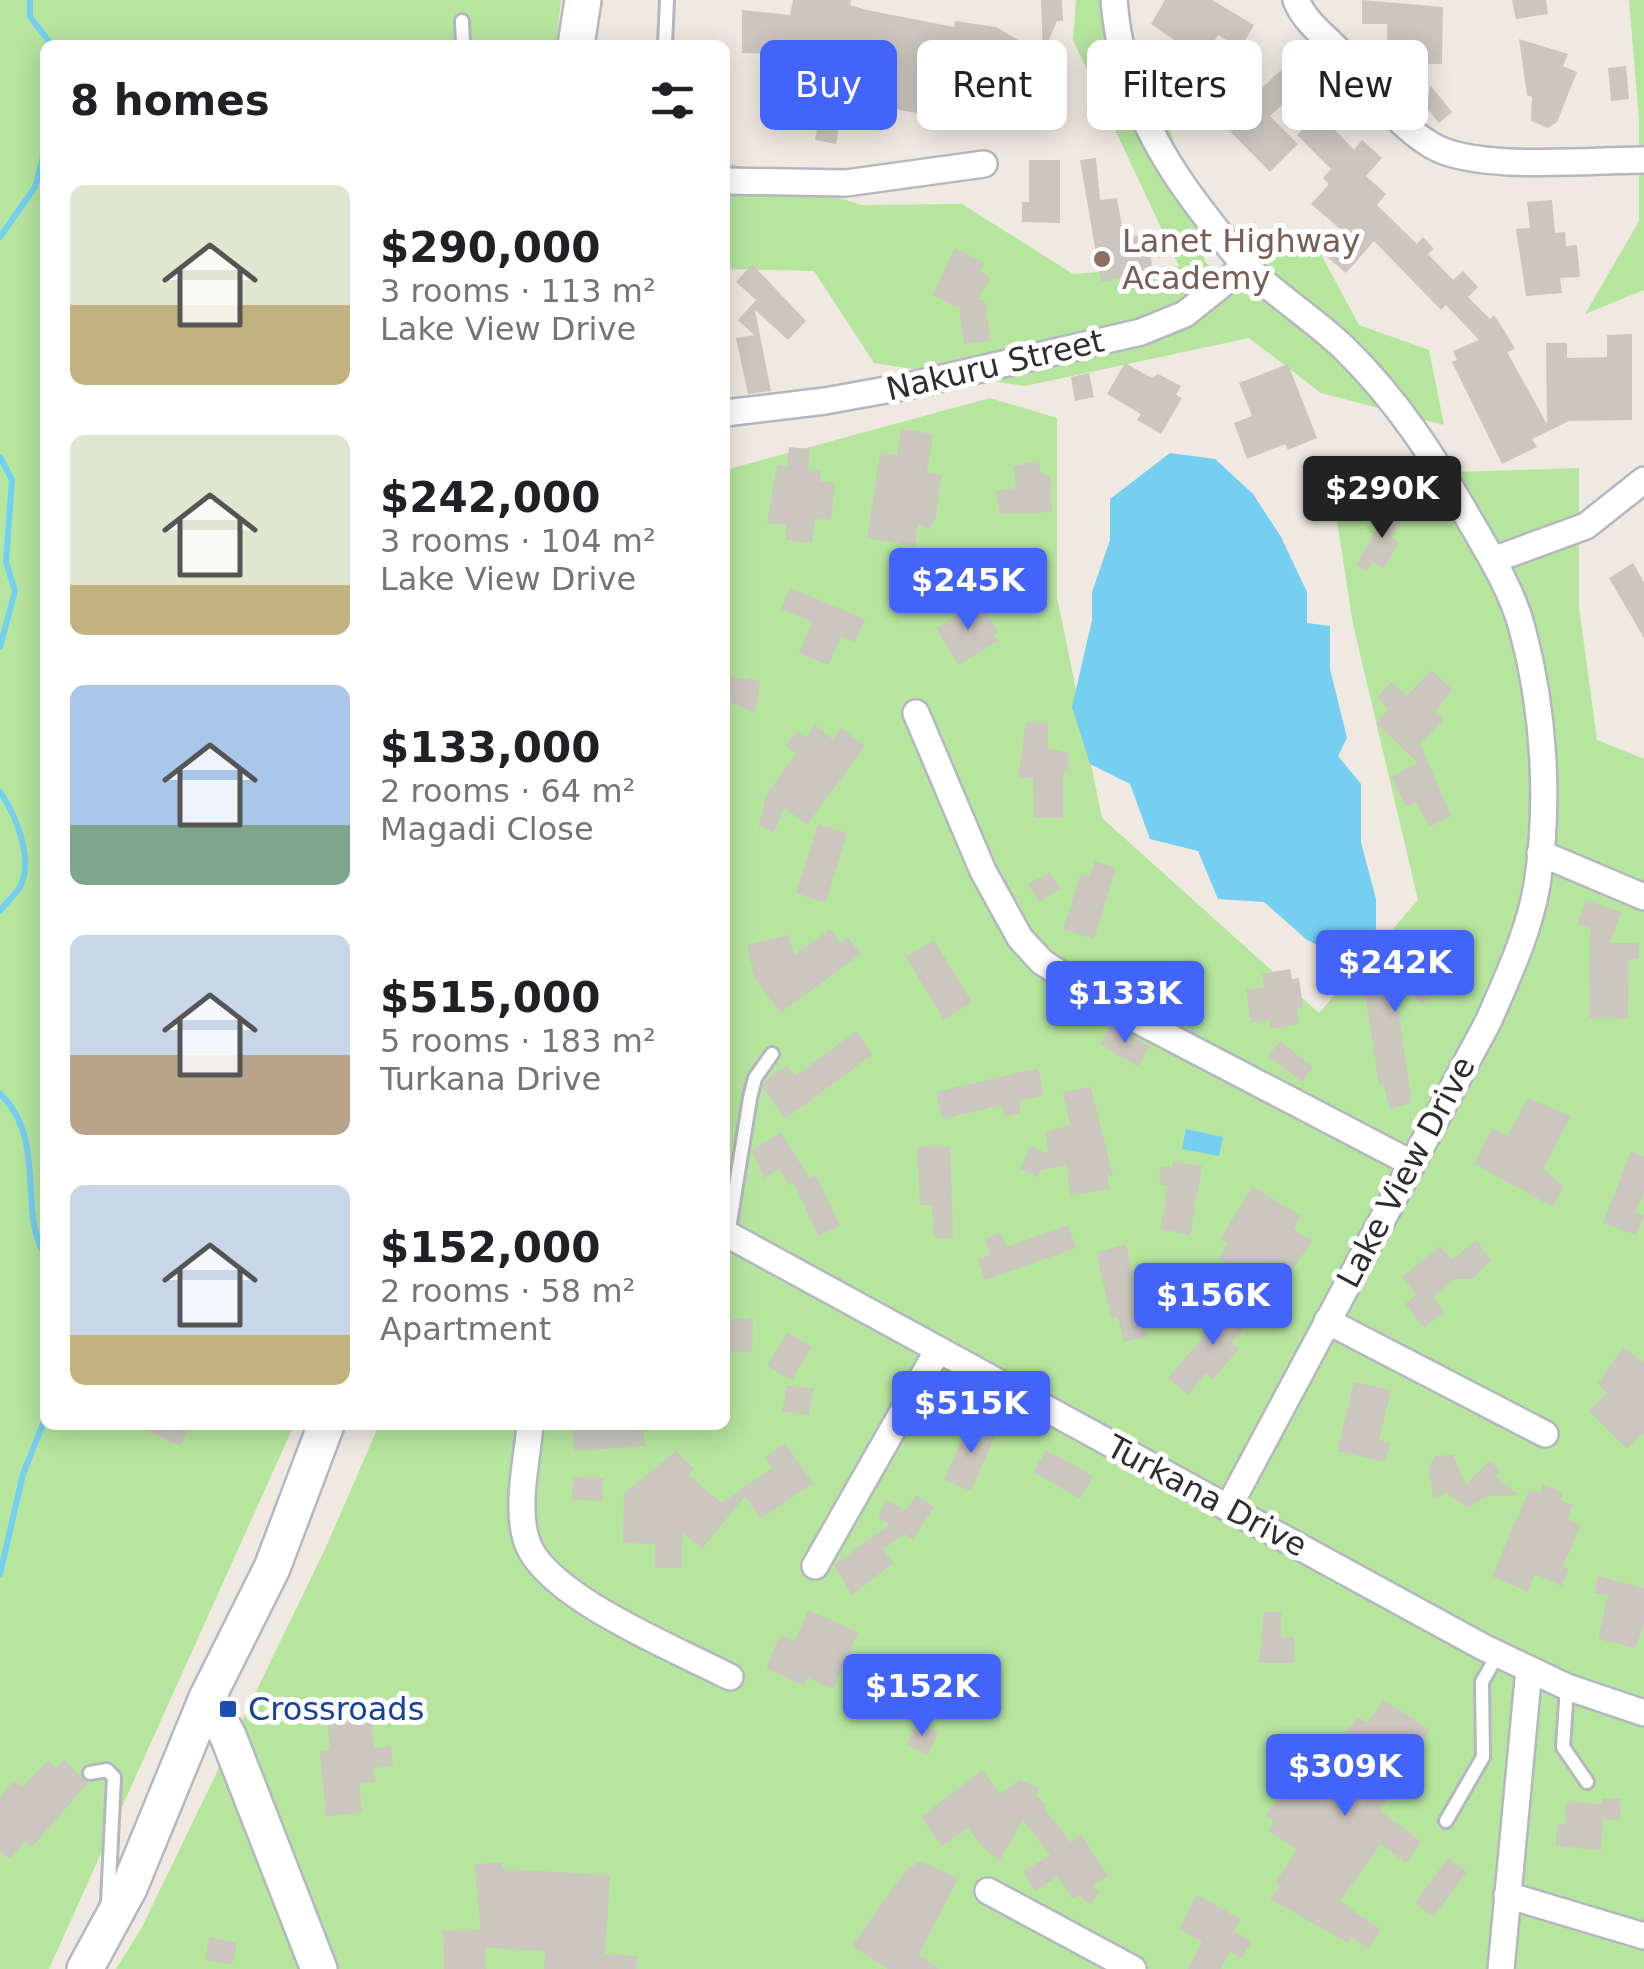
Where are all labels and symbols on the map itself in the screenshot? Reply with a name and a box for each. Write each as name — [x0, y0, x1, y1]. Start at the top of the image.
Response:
place label: Lanet Highway Academy — [1122, 222, 1360, 297]
marker: Lanet Highway Academy — [1091, 248, 1113, 270]
street label: Nakuru Street — [882, 321, 1108, 409]
pin: $290K — [1312, 456, 1452, 541]
pin: $245K — [898, 548, 1038, 633]
pin: $242K — [1325, 930, 1465, 1015]
pin: $133K — [1055, 961, 1195, 1046]
street label: Lake View Drive — [1329, 1050, 1483, 1294]
pin: $156K — [1143, 1263, 1283, 1348]
pin: $515K — [901, 1371, 1041, 1456]
street label: Turkana Drive — [1100, 1427, 1314, 1565]
pin: $152K — [852, 1654, 992, 1739]
place label: Crossroads — [248, 1690, 424, 1728]
marker: Crossroads — [217, 1698, 239, 1720]
pin: $309K — [1275, 1734, 1415, 1819]

